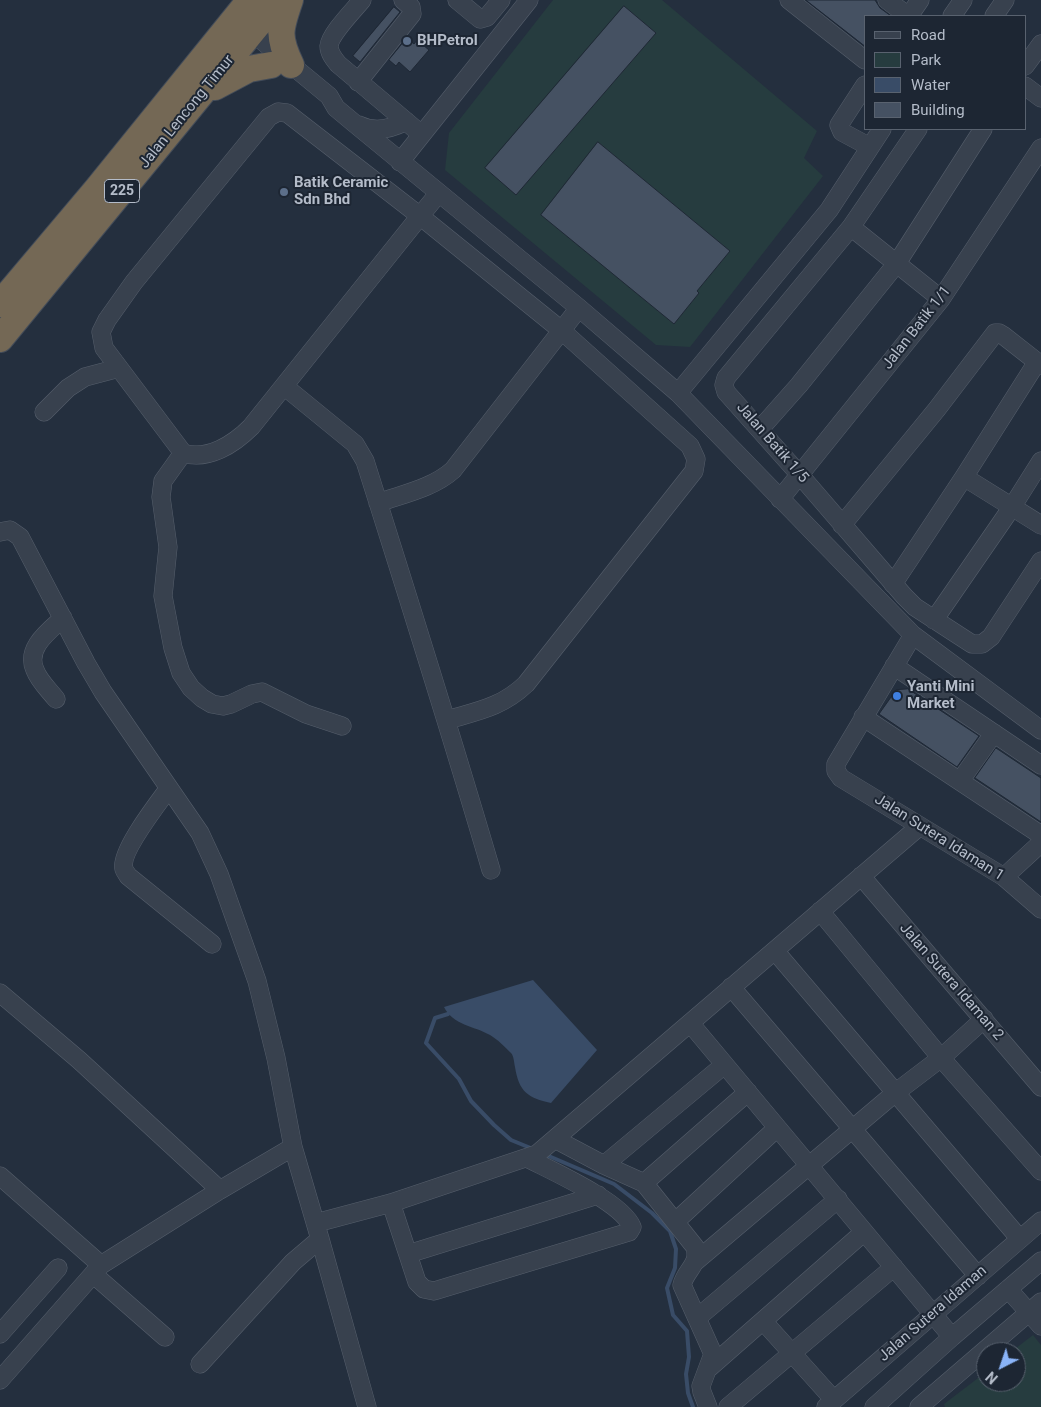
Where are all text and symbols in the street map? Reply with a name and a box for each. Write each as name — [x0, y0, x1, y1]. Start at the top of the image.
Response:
legend — [864, 15, 1026, 130]
text: Road — [911, 26, 945, 44]
place label: BHPetrol — [417, 32, 478, 50]
marker: BHPetrol — [401, 35, 413, 47]
text: Park — [911, 51, 941, 69]
street label: Jalan Lencong Timur — [136, 52, 238, 172]
text: Water — [911, 76, 950, 94]
text: Building — [911, 101, 965, 119]
place label: Batik Ceramic Sdn Bhd — [294, 174, 388, 209]
road number: 225 — [104, 180, 140, 202]
marker: Batik Ceramic Sdn Bhd — [278, 186, 290, 198]
street label: Jalan Batik 1/1 — [879, 283, 955, 373]
street label: Jalan Batik 1/5 — [732, 399, 812, 487]
place label: Yanti Mini Market — [907, 678, 974, 713]
marker: Yanti Mini Market — [891, 690, 903, 702]
street label: Jalan Sutera Idaman 1 — [871, 791, 1007, 885]
street label: Jalan Sutera Idaman 2 — [895, 920, 1007, 1044]
street label: Jalan Sutera Idaman — [875, 1262, 991, 1366]
north arrow — [976, 1342, 1026, 1392]
text: N — [983, 1368, 1001, 1387]

